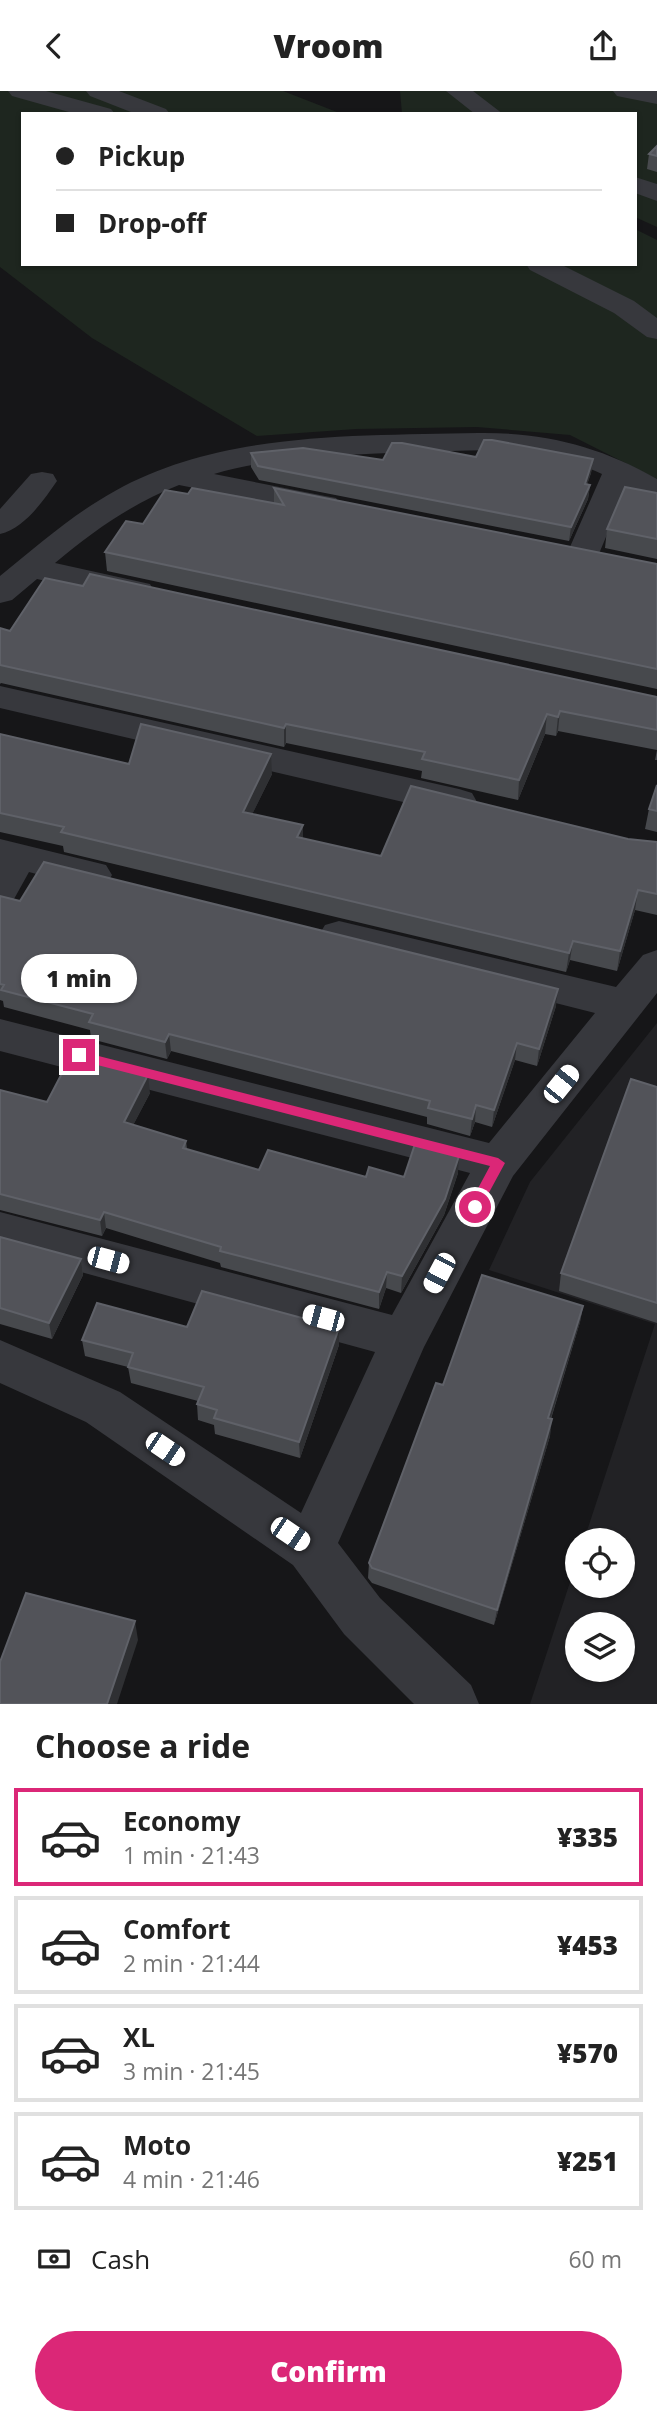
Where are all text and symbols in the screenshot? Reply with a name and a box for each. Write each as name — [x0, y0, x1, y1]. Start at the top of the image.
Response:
text: Vroom — [274, 24, 384, 67]
icon: back — [35, 27, 73, 65]
icon: share — [584, 27, 622, 65]
text: Pickup — [98, 138, 185, 174]
text: Drop-off — [98, 205, 206, 241]
callout: 1 min — [21, 953, 137, 1003]
text: 1 min — [46, 962, 112, 994]
route end — [63, 1039, 95, 1071]
car — [540, 1061, 583, 1107]
route start — [459, 1191, 491, 1223]
car — [85, 1244, 132, 1276]
car — [420, 1250, 459, 1296]
car — [300, 1302, 347, 1334]
car — [142, 1429, 189, 1469]
car — [267, 1514, 314, 1554]
map controls — [565, 1528, 635, 1682]
button: locate — [565, 1528, 635, 1598]
button: layers — [565, 1612, 635, 1682]
text: Choose a ride — [35, 1724, 250, 1767]
text: Economy — [123, 1803, 241, 1839]
icon: car — [39, 1806, 102, 1869]
text: ¥335 — [557, 1819, 618, 1855]
text: 1 min · 21:43 — [123, 1839, 260, 1871]
text: Comfort — [123, 1911, 230, 1947]
icon: car — [39, 1914, 102, 1977]
text: ¥453 — [557, 1927, 618, 1963]
text: 2 min · 21:44 — [123, 1947, 260, 1979]
text: XL — [123, 2019, 155, 2055]
icon: car — [39, 2022, 102, 2085]
text: ¥570 — [557, 2035, 618, 2071]
text: 3 min · 21:45 — [123, 2055, 260, 2087]
text: Moto — [123, 2127, 191, 2163]
icon: car — [39, 2130, 102, 2193]
text: ¥251 — [557, 2143, 618, 2179]
text: 4 min · 21:46 — [123, 2163, 260, 2195]
icon: cash — [35, 2240, 73, 2278]
text: Cash — [91, 2241, 150, 2277]
text: 60 m — [568, 2243, 622, 2275]
button: Confirm — [35, 2331, 622, 2411]

